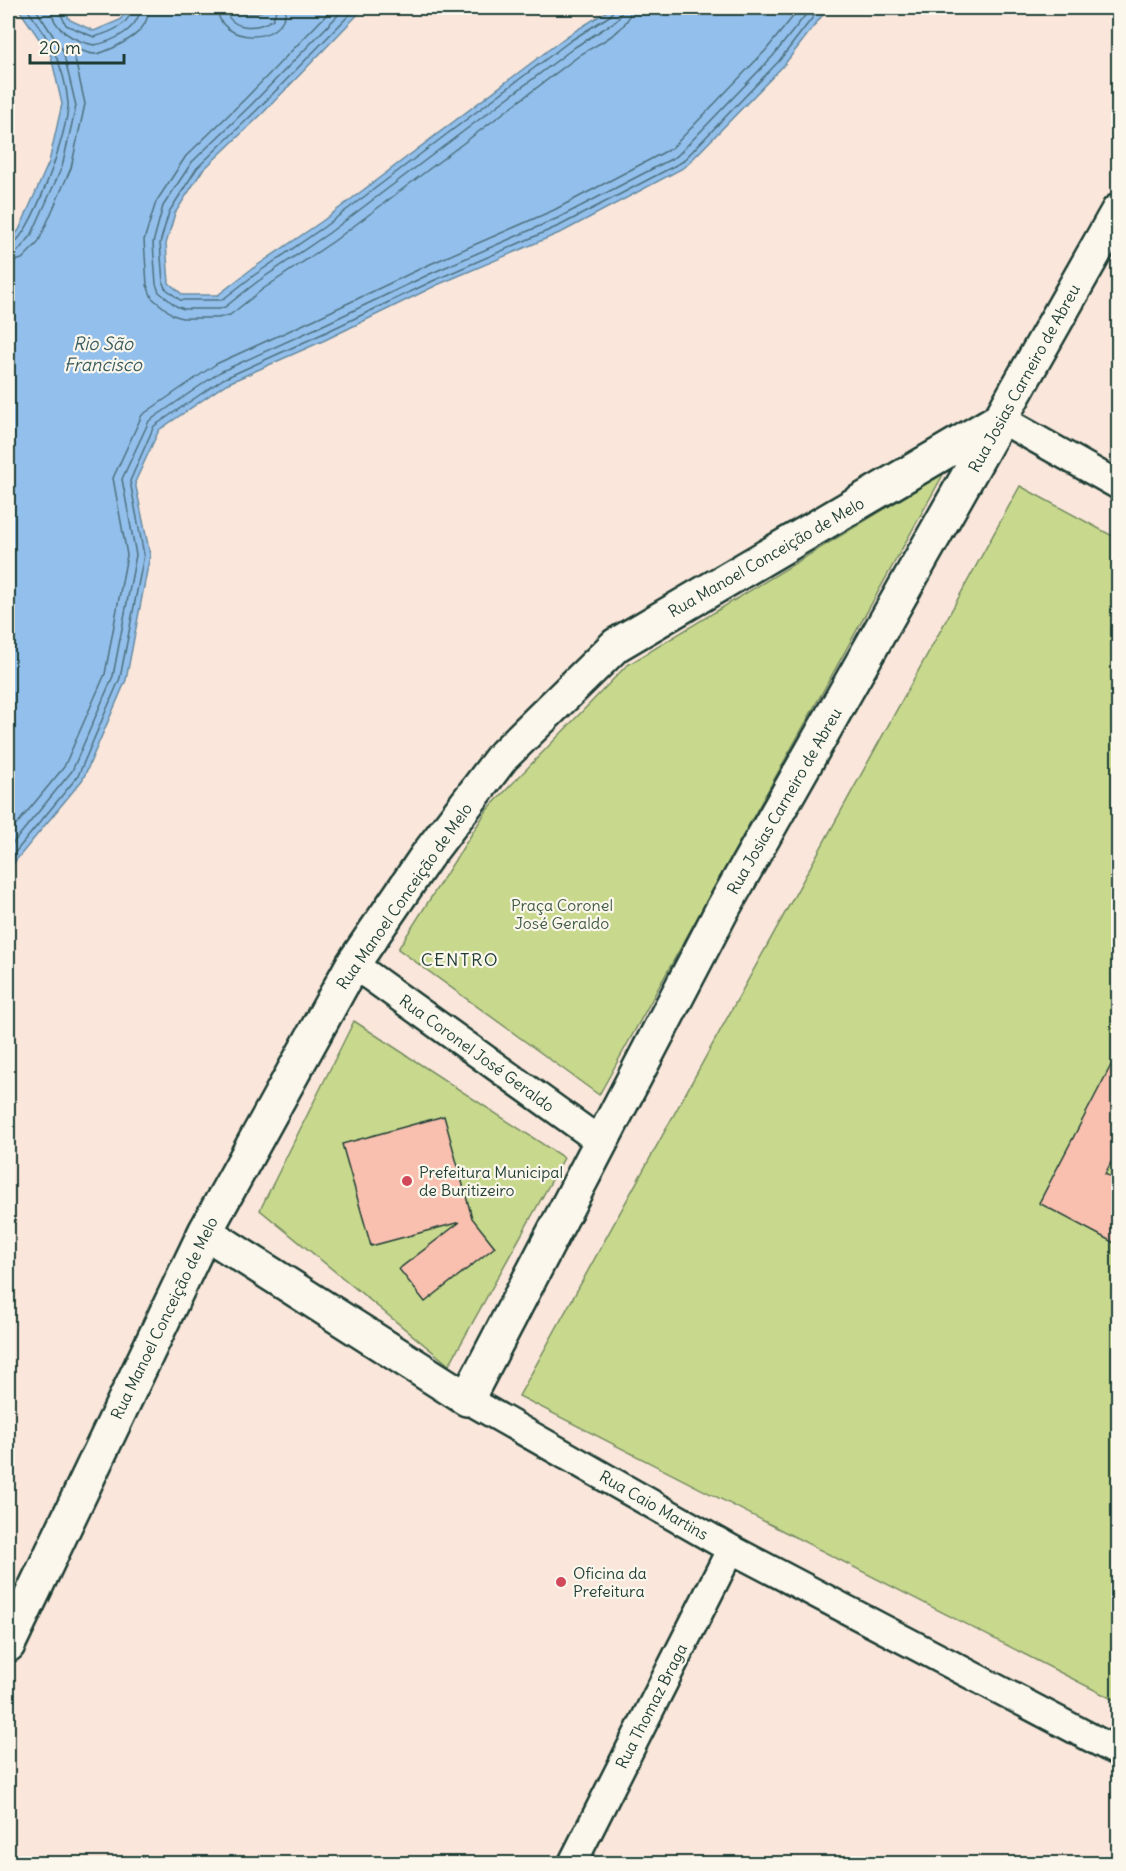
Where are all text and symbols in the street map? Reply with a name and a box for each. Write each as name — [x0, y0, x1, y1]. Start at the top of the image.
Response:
scale bar — [30, 27, 124, 65]
text: 20 m — [39, 36, 81, 59]
street label: Rua Josias Carneiro de Abreu — [964, 280, 1084, 476]
water label: Rio São Francisco — [64, 332, 143, 376]
street label: Rua Manoel Conceição de Melo — [664, 493, 868, 621]
street label: Rua Josias Carneiro de Abreu — [722, 704, 846, 898]
street label: Rua Manoel Conceição de Melo — [332, 799, 476, 993]
park label: Praça Coronel José Geraldo — [511, 895, 613, 933]
district label: CENTRO — [421, 948, 499, 971]
street label: Rua Coronel José Geraldo — [396, 990, 558, 1116]
place label: Prefeitura Municipal de Buritizeiro — [419, 1162, 563, 1200]
marker: Prefeitura Municipal de Buritizeiro — [400, 1174, 414, 1188]
street label: Rua Manoel Conceição de Melo — [106, 1213, 222, 1423]
street label: Rua Caio Martins — [596, 1466, 712, 1544]
place label: Oficina da Prefeitura — [573, 1563, 647, 1601]
marker: Oficina da Prefeitura — [554, 1575, 568, 1589]
street label: Rua Thomaz Braga — [611, 1640, 691, 1772]

